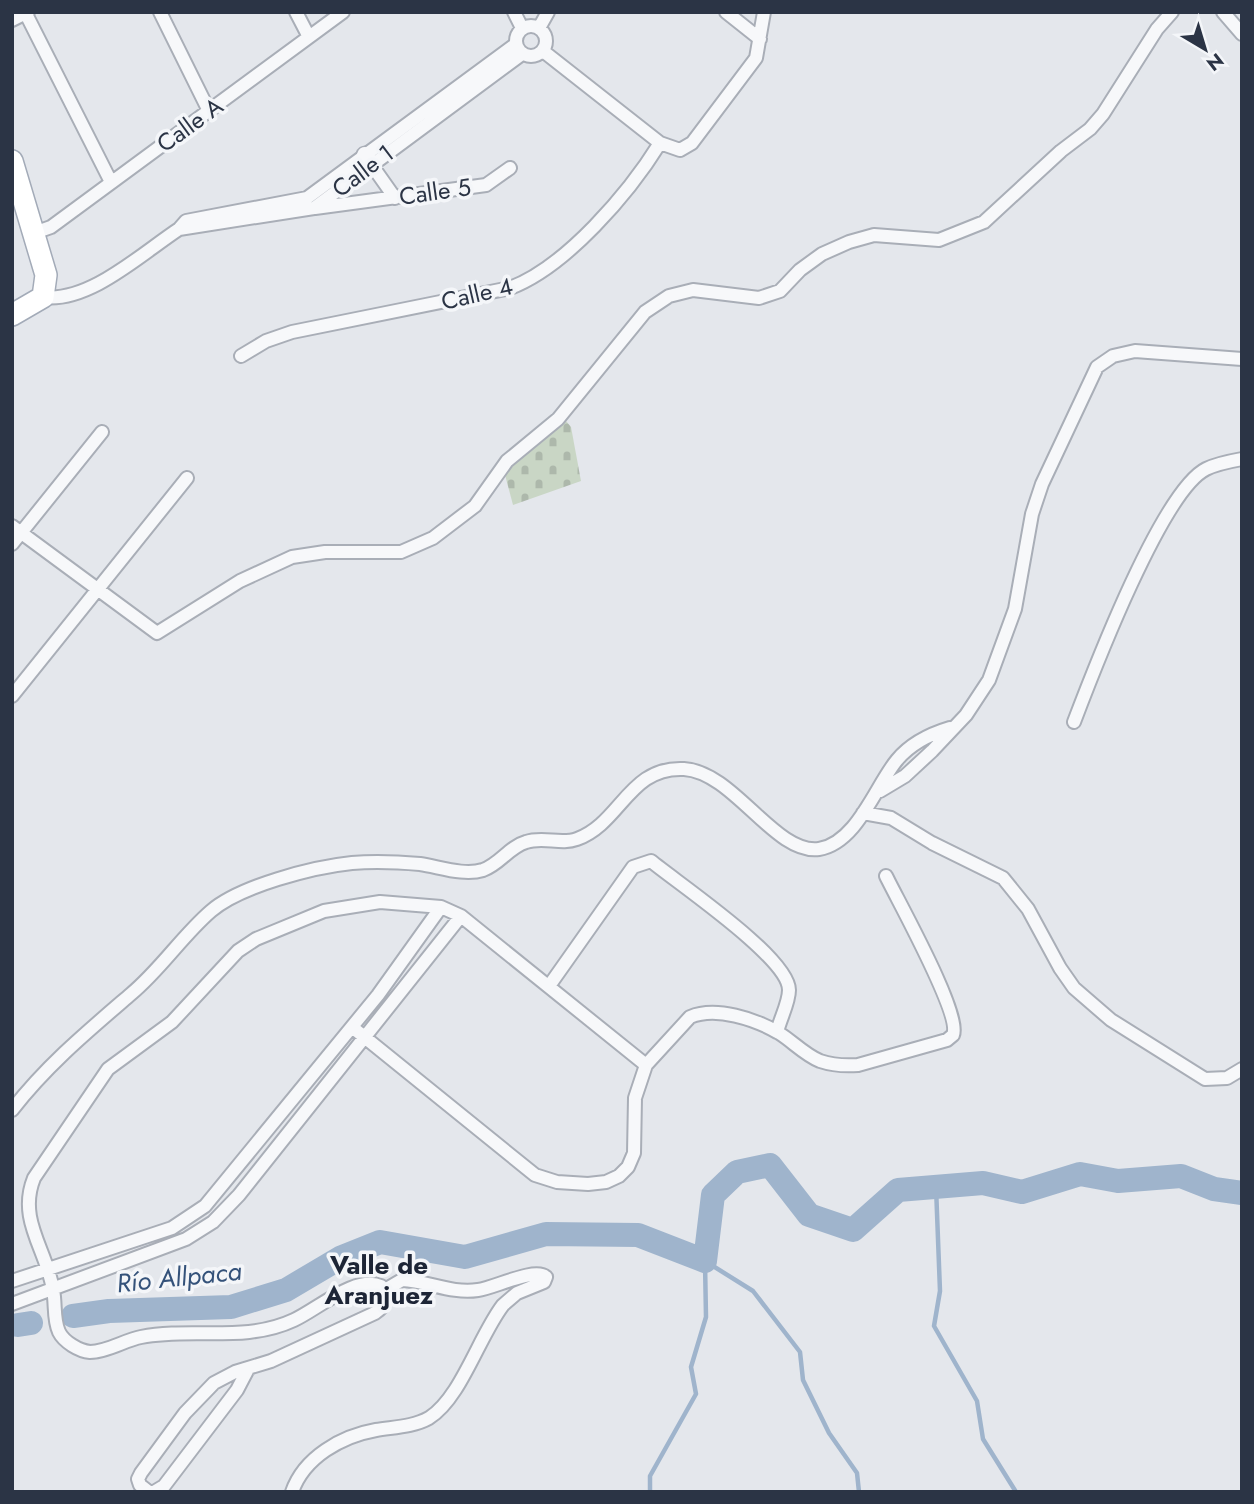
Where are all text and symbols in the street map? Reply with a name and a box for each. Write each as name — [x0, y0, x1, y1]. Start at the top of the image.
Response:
north arrow — [1170, 14, 1240, 84]
text: N — [1201, 47, 1229, 77]
street label: Calle A — [149, 88, 230, 161]
street label: Calle 1 — [324, 136, 401, 205]
street label: Calle 5 — [397, 169, 473, 214]
street label: Calle 4 — [438, 268, 516, 319]
district label: Valle de Aranjuez — [324, 1246, 434, 1314]
water label: Río Allpaca — [114, 1251, 244, 1302]

